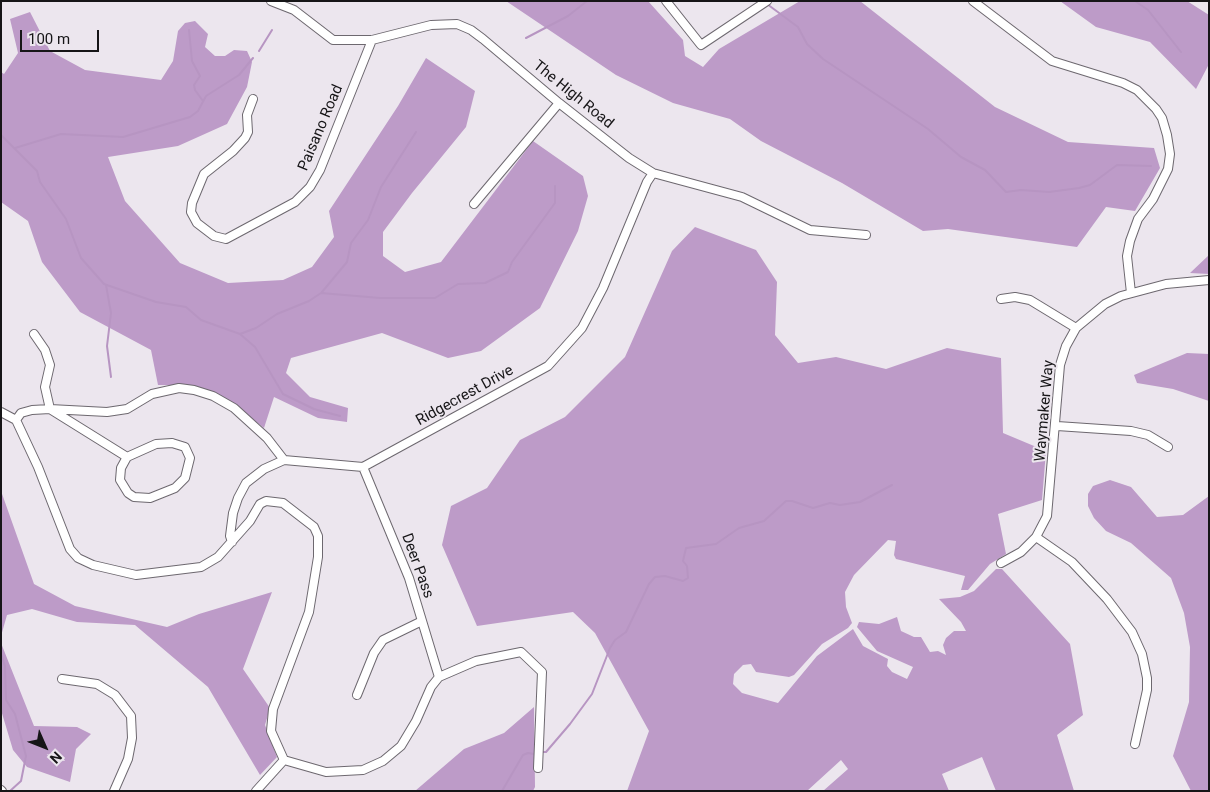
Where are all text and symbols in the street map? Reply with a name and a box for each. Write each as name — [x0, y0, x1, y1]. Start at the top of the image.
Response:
scale bar — [22, 20, 101, 52]
text: 100 m — [28, 30, 70, 48]
street label: The High Road — [529, 57, 617, 133]
street label: Paisano Road — [295, 82, 347, 174]
street label: Waymaker Way — [1032, 359, 1058, 463]
street label: Ridgecrest Drive — [413, 362, 517, 430]
street label: Deer Pass — [397, 531, 437, 601]
north arrow — [20, 722, 70, 772]
text: N — [47, 748, 65, 767]

